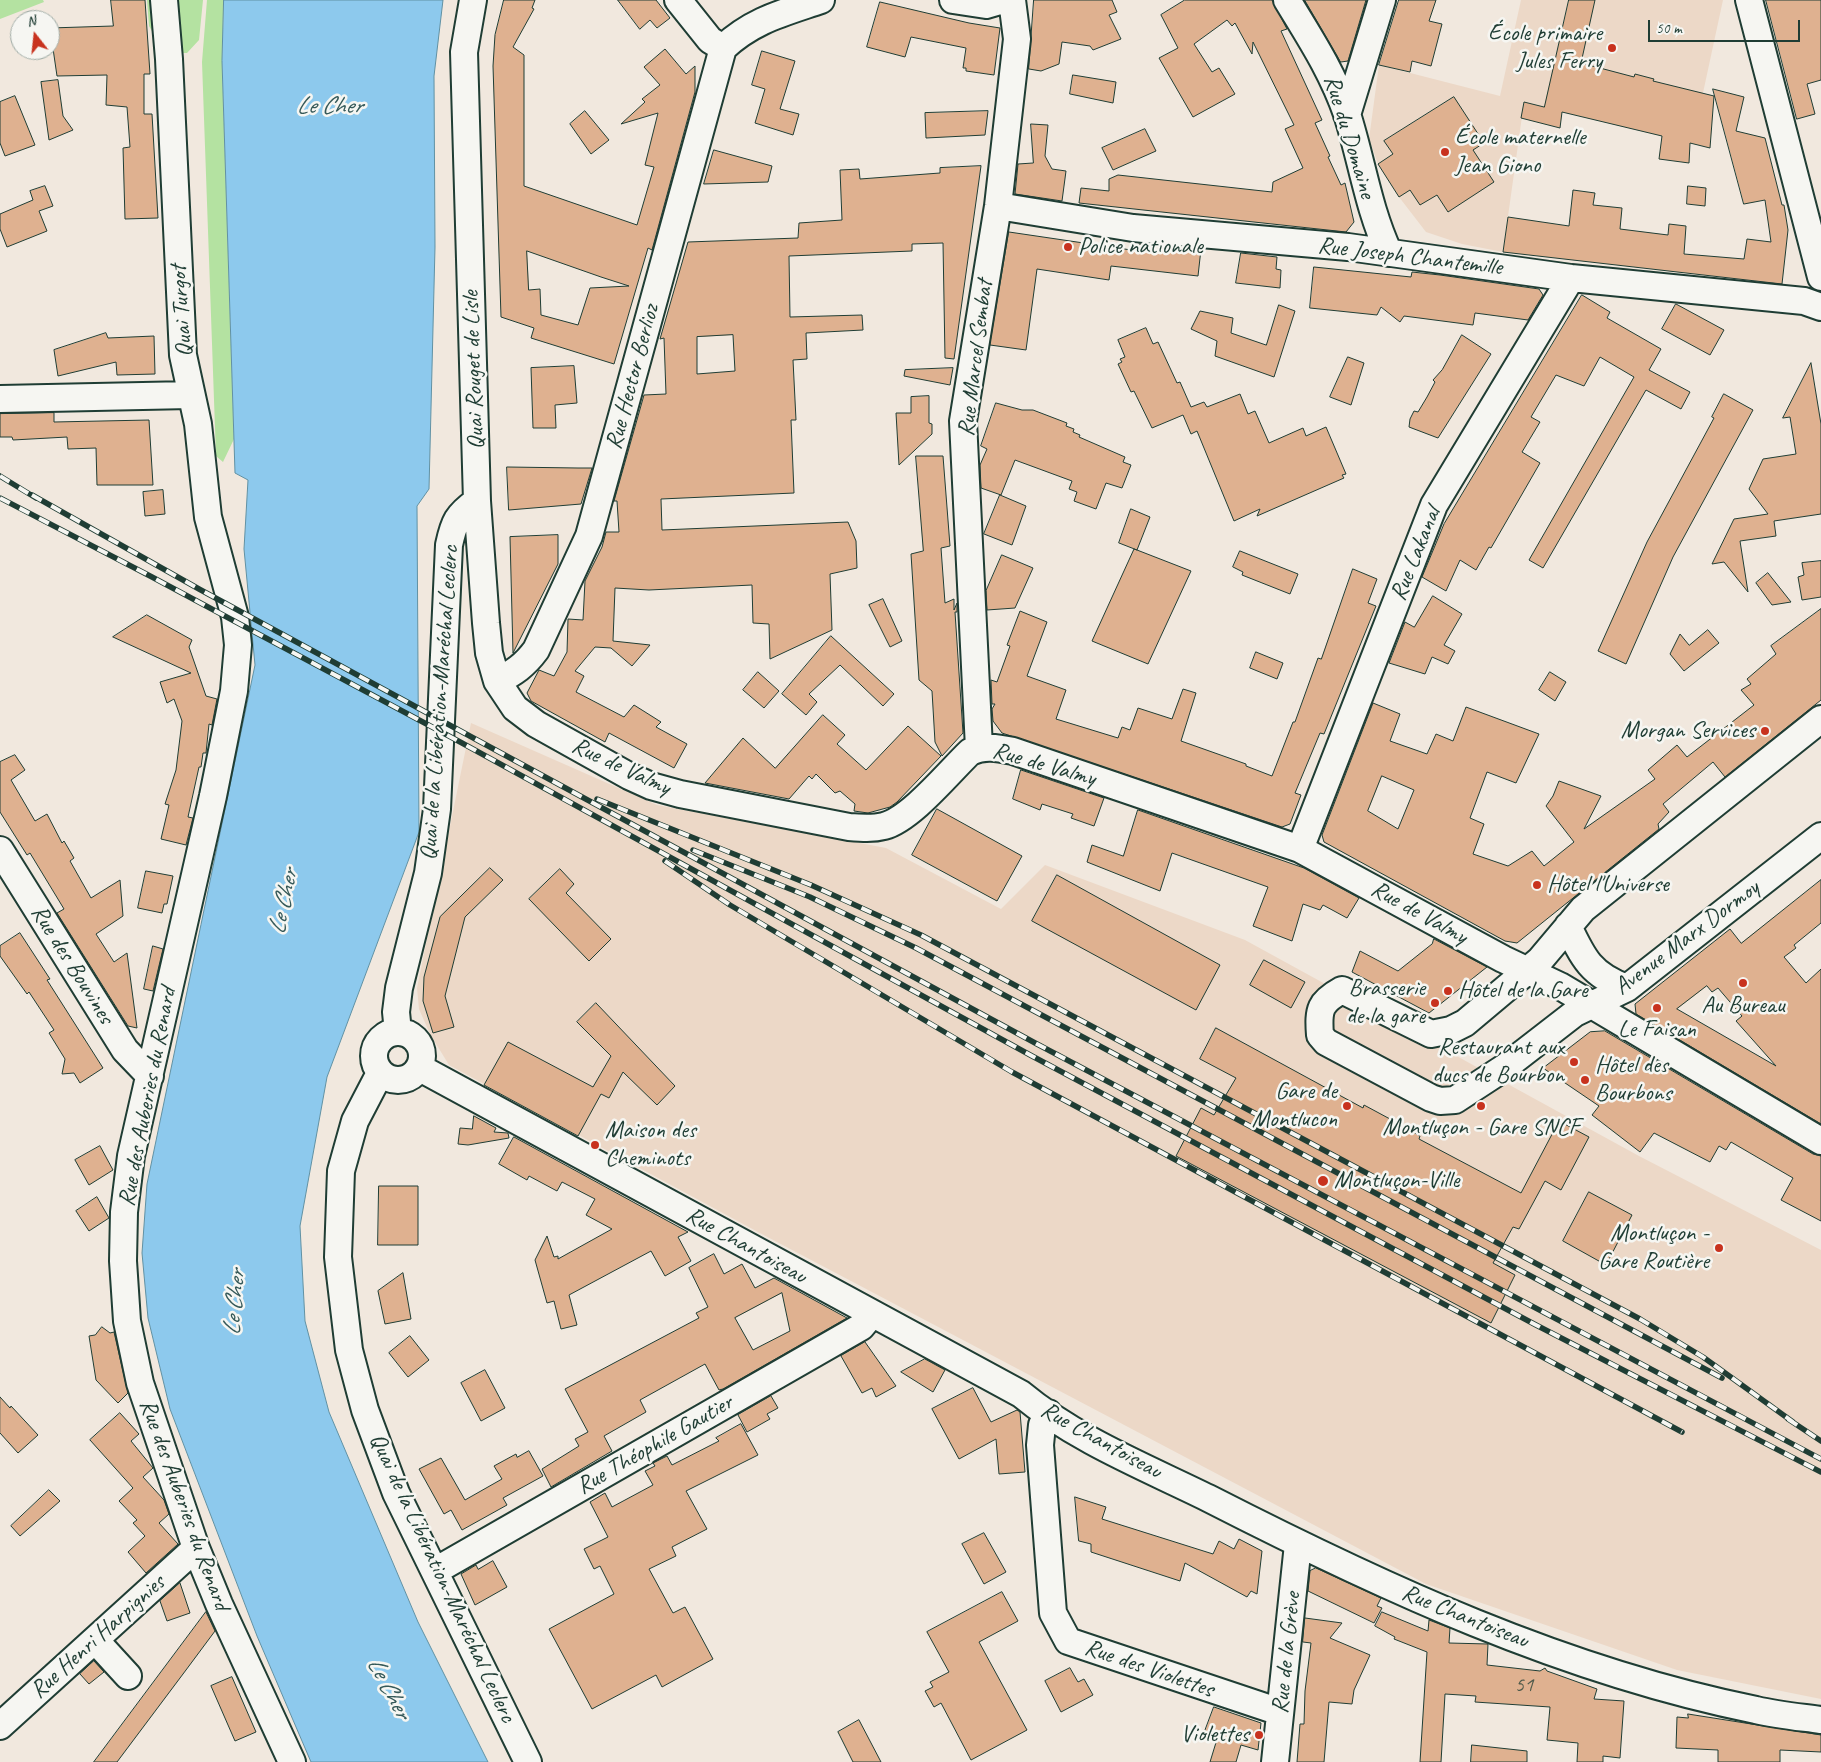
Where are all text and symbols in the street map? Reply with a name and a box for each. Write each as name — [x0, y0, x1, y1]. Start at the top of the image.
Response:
north arrow — [10, 10, 60, 60]
scale bar — [1651, 10, 1804, 42]
text: N — [24, 12, 38, 30]
text: 50 m — [1656, 19, 1682, 38]
place label: École primaire Jules Ferry — [1488, 20, 1602, 76]
marker: École primaire Jules Ferry — [1606, 42, 1618, 54]
street label: Rue du Domaine — [1317, 72, 1381, 202]
water label: Le Cher — [296, 91, 362, 121]
place label: École maternelle Jean Giono — [1455, 124, 1586, 180]
marker: École maternelle Jean Giono — [1439, 146, 1451, 158]
street label: Rue Joseph Chantemille — [1316, 231, 1504, 283]
place label: Police nationale — [1078, 233, 1203, 261]
marker: Police nationale — [1062, 241, 1074, 253]
street label: Quai Turgot — [164, 264, 200, 358]
street label: Rue Marcel Sembat — [952, 278, 1000, 438]
street label: Quai Rouget de Lisle — [457, 290, 491, 450]
street label: Rue Hector Berlioz — [600, 301, 666, 453]
street label: Rue Lakanal — [1384, 503, 1448, 605]
street label: Quai de la Libération-Maréchal Leclerc — [415, 545, 465, 861]
place label: Morgan Services — [1621, 717, 1755, 745]
marker: Morgan Services — [1759, 725, 1771, 737]
street label: Rue de Valmy — [567, 732, 675, 802]
street label: Rue de Valmy — [989, 737, 1099, 793]
water label: Le Cher — [263, 867, 305, 937]
place label: Hôtel l'Universe — [1547, 871, 1669, 899]
street label: Avenue Marx Dormoy — [1609, 874, 1765, 1002]
street label: Rue de Valmy — [1366, 875, 1472, 951]
marker: Hôtel l'Universe — [1531, 879, 1543, 891]
street label: Rue des Bouvines — [24, 900, 120, 1030]
place label: Brasserie de la gare — [1346, 975, 1425, 1031]
place label: Hôtel de la Gare — [1458, 977, 1588, 1005]
marker: Au Bureau — [1737, 977, 1749, 989]
street label: Rue des Auberies du Renard — [113, 985, 183, 1209]
marker: Hôtel de la Gare — [1442, 985, 1454, 997]
place label: Au Bureau — [1701, 992, 1785, 1020]
marker: Brasserie de la gare — [1429, 997, 1441, 1009]
marker: Le Faisan — [1651, 1002, 1663, 1014]
place label: Le Faisan — [1618, 1016, 1696, 1044]
place label: Restaurant aux ducs de Bourbon — [1432, 1034, 1564, 1090]
place label: Hôtel des Bourbons — [1595, 1052, 1671, 1108]
marker: Restaurant aux ducs de Bourbon — [1568, 1056, 1580, 1068]
marker: Hôtel des Bourbons — [1579, 1074, 1591, 1086]
place label: Gare de Montlucon — [1252, 1078, 1337, 1134]
marker: Gare de Montlucon — [1341, 1100, 1353, 1112]
marker: Montluçon - Gare SNCF — [1475, 1100, 1487, 1112]
place label: Montluçon - Gare SNCF — [1383, 1114, 1579, 1142]
place label: Maison des Cheminots — [605, 1117, 696, 1173]
marker: Maison des Cheminots — [589, 1139, 601, 1151]
place label: Montluçon-Ville — [1334, 1167, 1459, 1195]
marker: Montluçon-Ville — [1316, 1174, 1330, 1188]
street label: Rue Chantoiseau — [681, 1201, 811, 1291]
place label: Montluçon - Gare Routière — [1598, 1220, 1709, 1276]
marker: Montluçon - Gare Routière — [1713, 1242, 1725, 1254]
water label: Le Cher — [217, 1269, 253, 1337]
street label: Rue Théophile Gautier — [572, 1389, 738, 1501]
street label: Rue des Auberies du Renard — [132, 1396, 236, 1614]
street label: Rue Chantoiseau — [1036, 1396, 1166, 1486]
street label: Quai de la Libération-Maréchal Leclerc — [362, 1429, 522, 1727]
street label: Rue Henri Harpignies — [25, 1569, 171, 1705]
street label: Rue Chantoiseau — [1398, 1579, 1532, 1655]
street label: Rue de la Grève — [1266, 1591, 1308, 1715]
street label: Rue des Violettes — [1081, 1634, 1217, 1704]
water label: Le Cher — [359, 1652, 417, 1724]
house number: 51 — [1515, 1672, 1533, 1698]
place label: Violettes — [1181, 1721, 1249, 1749]
marker: Violettes — [1253, 1729, 1265, 1741]

